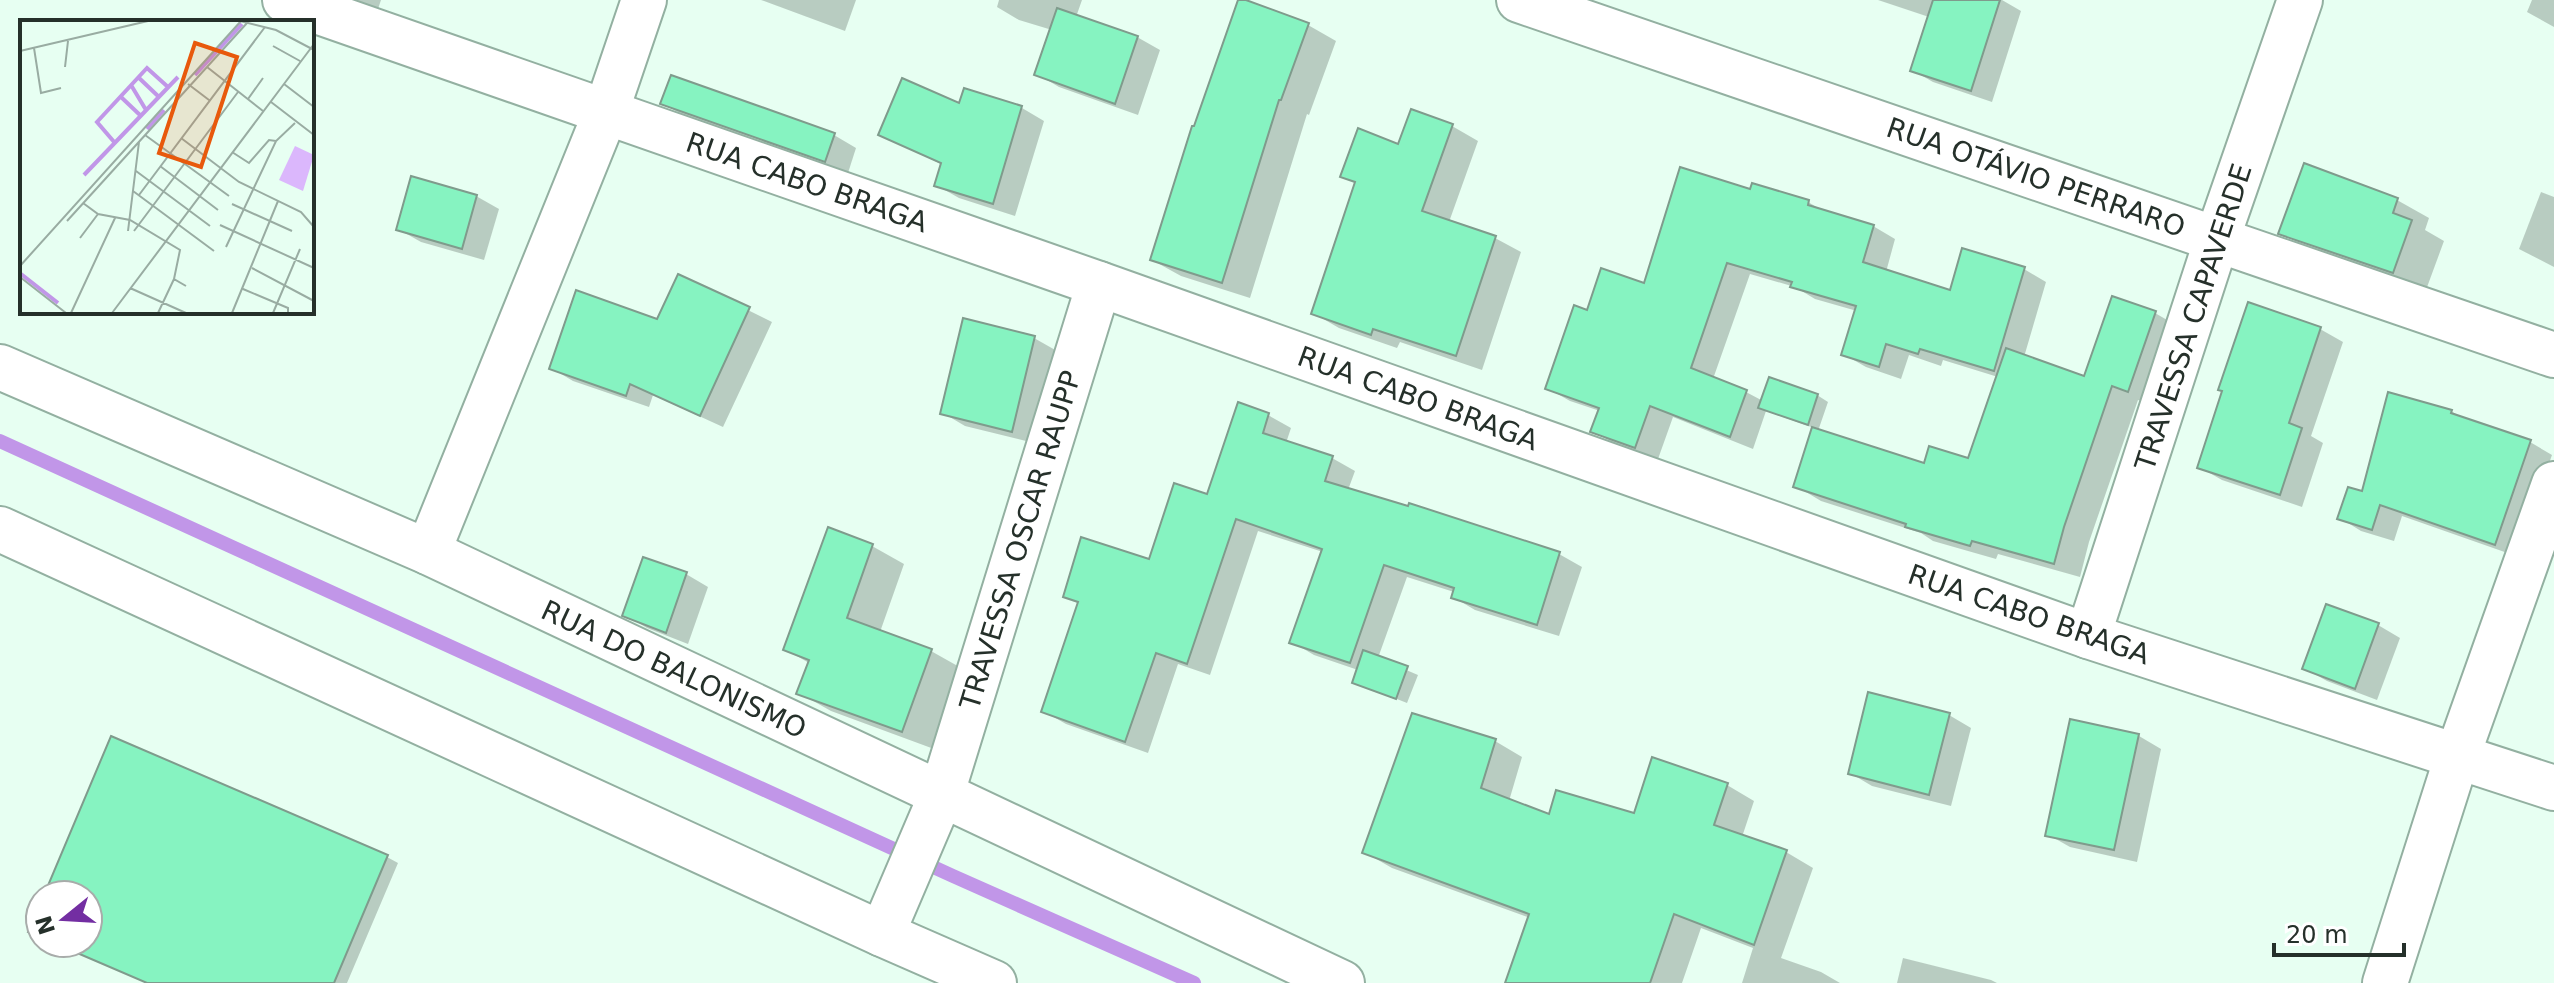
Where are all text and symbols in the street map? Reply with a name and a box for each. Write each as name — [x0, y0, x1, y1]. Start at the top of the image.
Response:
inset map — [20, 20, 314, 314]
street label: RUA OTÁVIO PERRARO — [1882, 110, 2190, 244]
street label: RUA CABO BRAGA — [682, 126, 932, 239]
street label: TRAVESSA CAPAVERDE — [2128, 160, 2259, 476]
street label: RUA CABO BRAGA — [1293, 340, 1543, 457]
street label: TRAVESSA OSCAR RAUPP — [953, 367, 1088, 714]
street label: RUA CABO BRAGA — [1904, 558, 2154, 671]
street label: RUA DO BALONISMO — [536, 593, 812, 745]
north arrow — [24, 879, 104, 959]
scale bar — [2274, 907, 2404, 957]
text: N — [31, 912, 60, 938]
text: 20 m — [2286, 921, 2348, 949]

